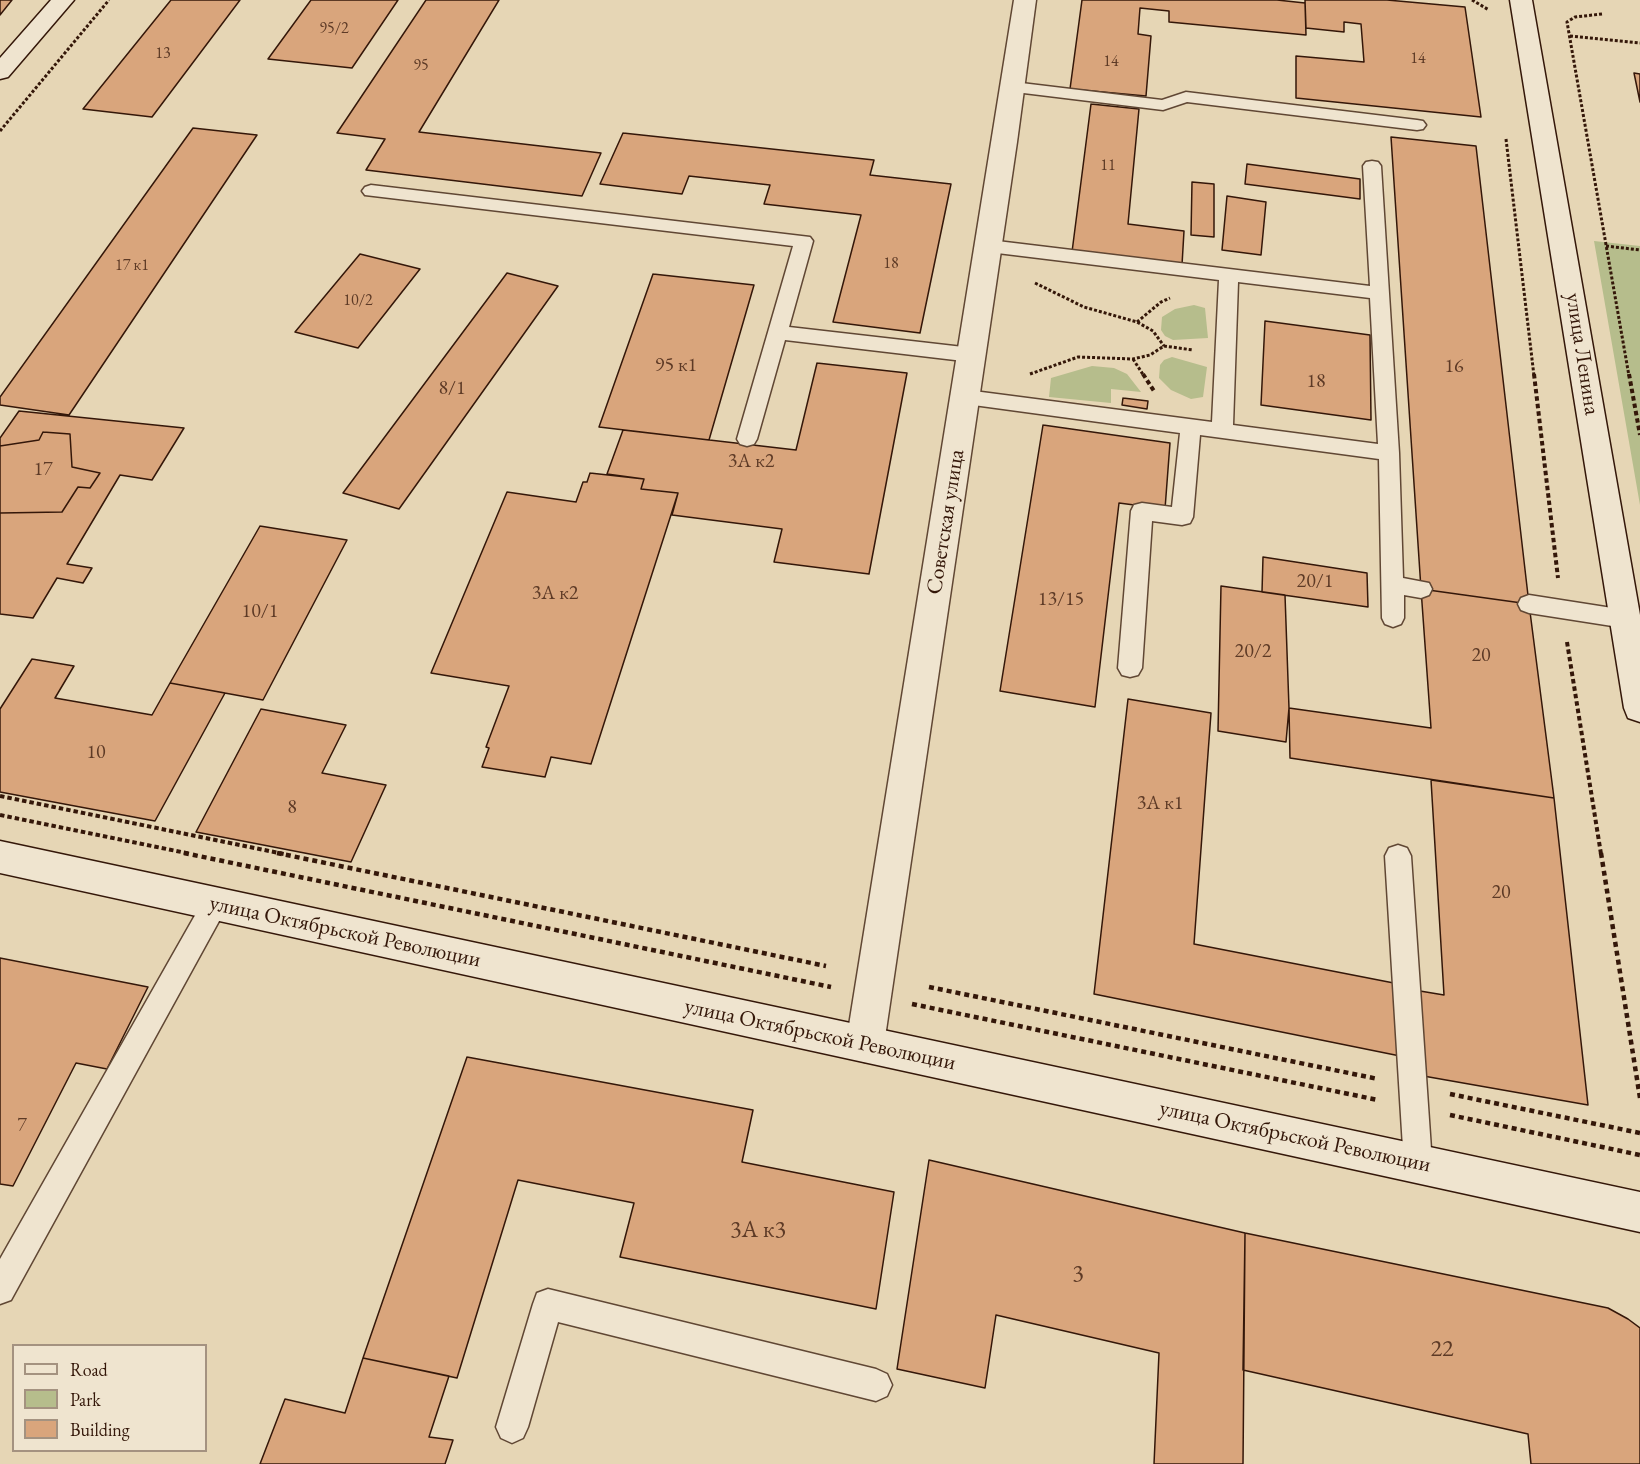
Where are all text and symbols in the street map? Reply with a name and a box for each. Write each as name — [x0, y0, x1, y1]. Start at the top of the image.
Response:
house number: 95/2 — [319, 19, 349, 39]
house number: 13 — [155, 44, 171, 64]
house number: 14 — [1410, 49, 1426, 69]
house number: 14 — [1103, 52, 1119, 72]
house number: 95 — [413, 56, 429, 76]
house number: 11 — [1100, 156, 1116, 176]
house number: 18 — [883, 254, 899, 274]
house number: 17 к1 — [115, 256, 149, 276]
house number: 10/2 — [343, 291, 373, 311]
street label: улица Ленина — [1559, 291, 1605, 417]
house number: 95 к1 — [655, 354, 697, 378]
house number: 16 — [1444, 355, 1464, 379]
house number: 18 — [1306, 370, 1326, 394]
house number: 8/1 — [438, 377, 466, 401]
street label: Советская улица — [921, 448, 971, 596]
house number: 3А к2 — [728, 450, 774, 474]
house number: 17 — [33, 458, 53, 482]
house number: 20/1 — [1297, 570, 1333, 594]
house number: 3А к2 — [532, 582, 578, 606]
house number: 13/15 — [1038, 588, 1084, 612]
house number: 10/1 — [242, 600, 278, 624]
house number: 20/2 — [1235, 640, 1271, 664]
house number: 20 — [1471, 644, 1491, 668]
house number: 10 — [86, 741, 106, 765]
house number: 3А к1 — [1137, 792, 1183, 816]
house number: 8 — [287, 796, 297, 820]
house number: 20 — [1491, 881, 1511, 905]
street label: улица Октябрьской Революции — [207, 890, 483, 974]
street label: улица Октябрьской Революции — [682, 993, 958, 1077]
street label: улица Октябрьской Революции — [1157, 1095, 1433, 1179]
house number: 7 — [17, 1114, 27, 1138]
house number: 3А к3 — [730, 1216, 786, 1244]
house number: 3 — [1072, 1260, 1084, 1288]
house number: 22 — [1430, 1335, 1454, 1363]
legend — [12, 1344, 207, 1452]
text: Road — [70, 1358, 108, 1381]
text: Park — [70, 1388, 101, 1411]
text: Building — [70, 1418, 130, 1441]

